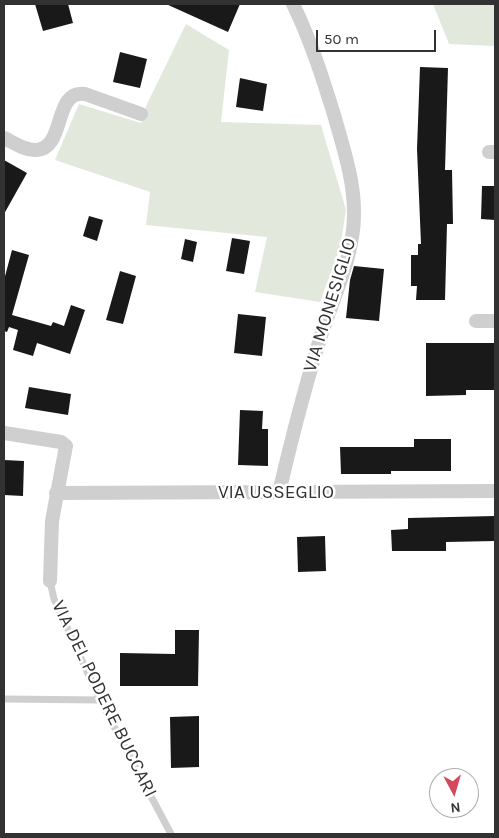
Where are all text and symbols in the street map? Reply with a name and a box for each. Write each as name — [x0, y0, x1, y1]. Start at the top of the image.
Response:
scale bar — [319, 20, 439, 52]
text: 50 m — [324, 30, 359, 48]
street label: VIA MONESIGLIO — [299, 235, 361, 375]
street label: VIA USSEGLIO — [218, 482, 334, 504]
street label: VIA DEL PODERE BUCCARI — [46, 597, 162, 801]
north arrow — [429, 768, 479, 818]
text: N — [450, 798, 461, 816]

